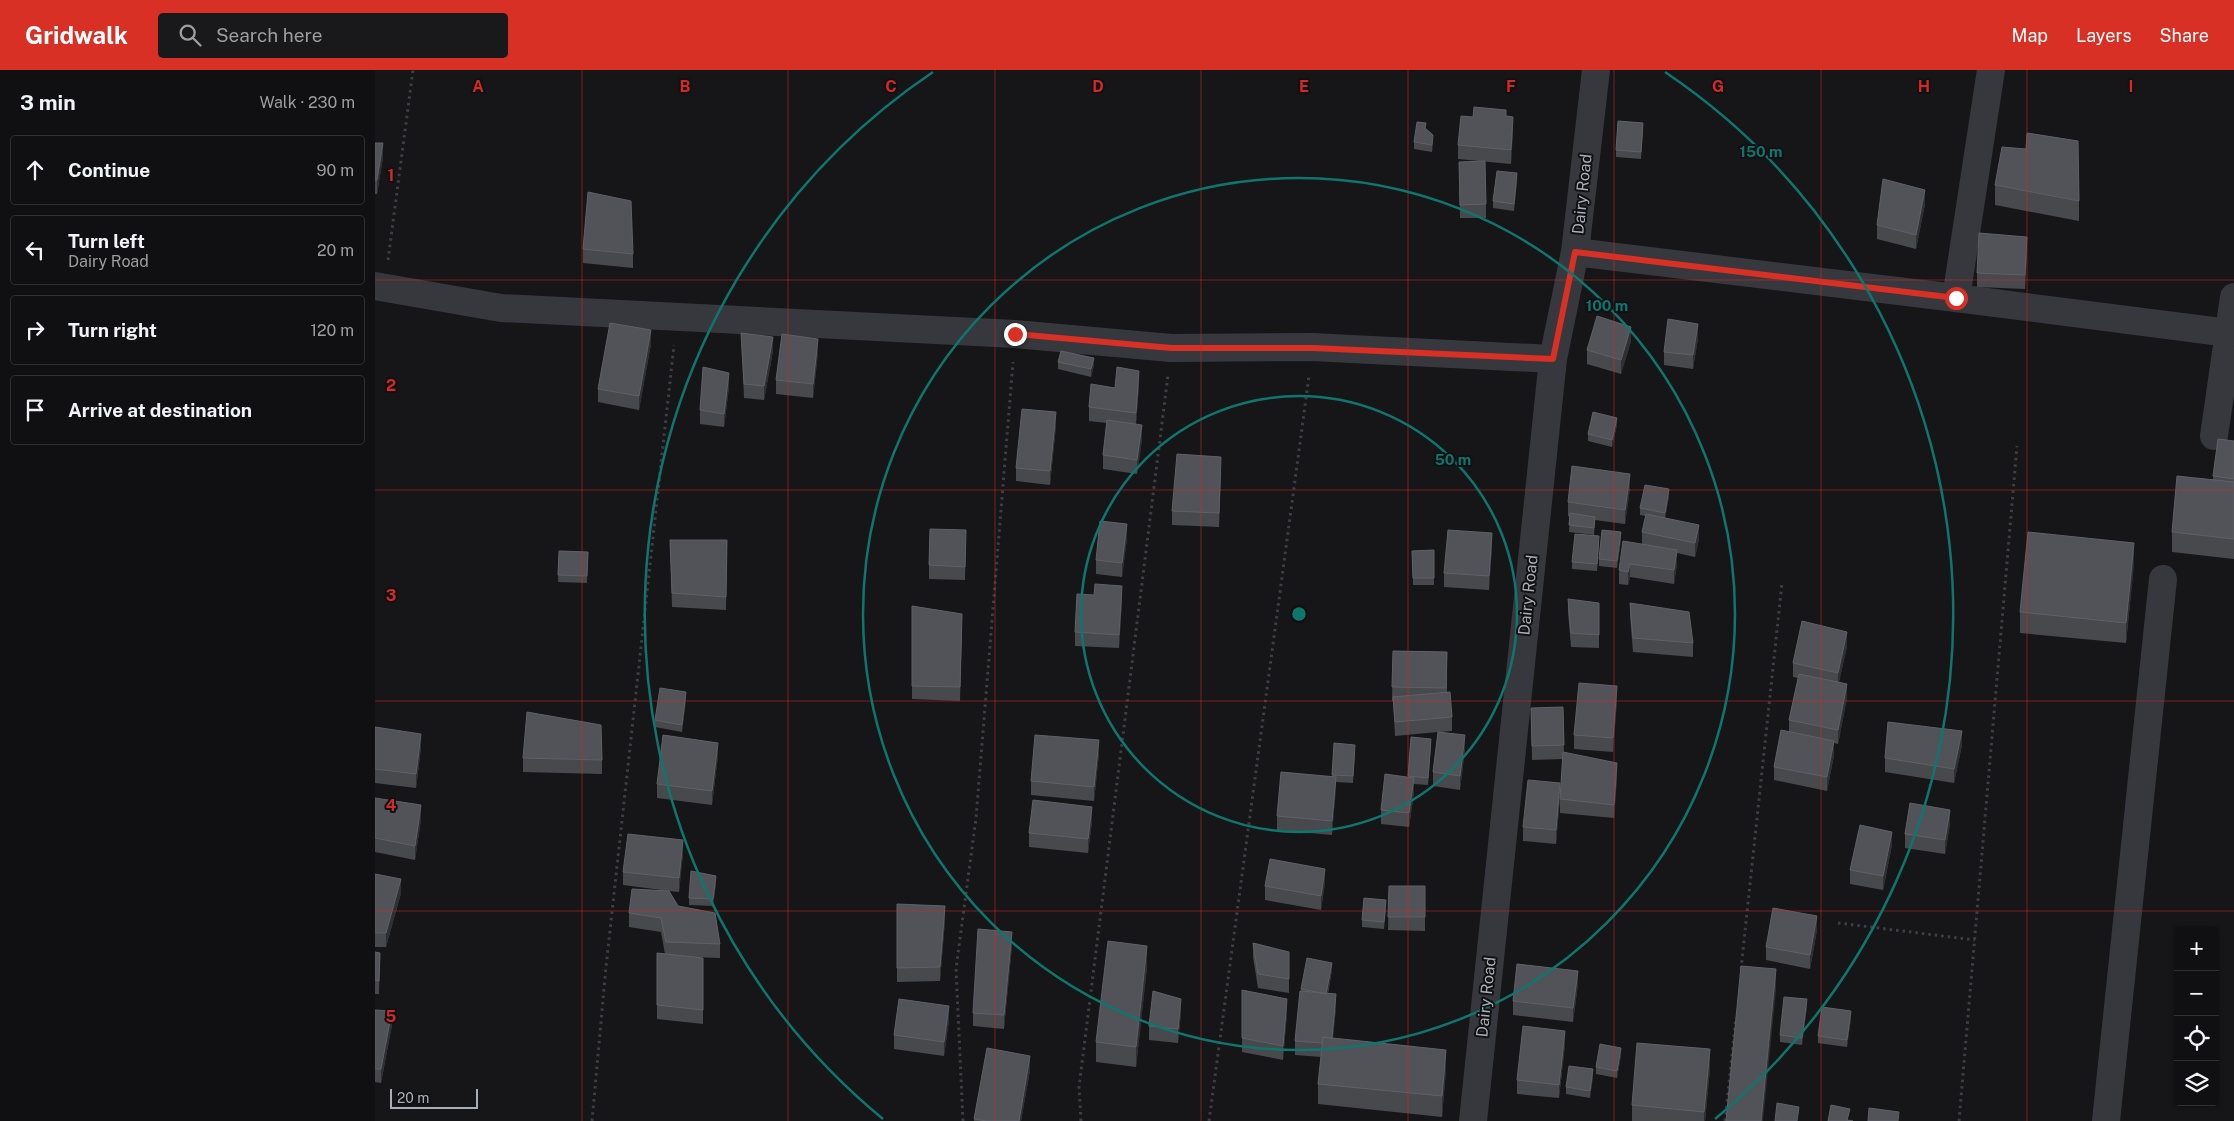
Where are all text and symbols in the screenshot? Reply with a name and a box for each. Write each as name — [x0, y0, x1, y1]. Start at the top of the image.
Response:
search box — [158, 13, 508, 58]
text: Gridwalk — [25, 21, 128, 49]
icon: search — [176, 21, 204, 49]
text: Search here — [216, 24, 323, 46]
text: Map — [2012, 25, 2048, 46]
text: Layers — [2076, 25, 2132, 46]
text: Share — [2160, 25, 2209, 46]
text: A — [472, 77, 484, 96]
text: B — [680, 77, 691, 96]
text: C — [885, 77, 897, 96]
text: D — [1092, 77, 1104, 96]
text: E — [1299, 77, 1309, 96]
text: F — [1506, 77, 1516, 96]
text: G — [1712, 77, 1724, 96]
text: H — [1918, 77, 1930, 96]
text: I — [2129, 77, 2133, 96]
text: 3 min — [20, 90, 76, 115]
text: Walk · 230 m — [259, 93, 355, 112]
text: 150 m — [1739, 143, 1783, 160]
street label: Dairy Road — [1568, 153, 1596, 235]
icon: ahead — [21, 156, 49, 184]
text: Continue — [68, 159, 150, 181]
text: 90 m — [317, 161, 354, 180]
text: 1 — [388, 166, 394, 185]
text: Turn left — [68, 230, 145, 252]
icon: left — [21, 236, 49, 264]
text: 20 m — [317, 241, 354, 260]
text: Dairy Road — [68, 252, 149, 271]
route start — [1945, 287, 1968, 310]
text: 100 m — [1586, 297, 1628, 314]
icon: right — [21, 316, 49, 344]
text: Turn right — [68, 319, 157, 341]
text: 120 m — [310, 321, 354, 340]
route end — [1004, 323, 1027, 346]
text: 2 — [386, 376, 396, 395]
icon: arrive — [21, 396, 49, 424]
text: Arrive at destination — [68, 399, 252, 421]
text: 50 m — [1435, 451, 1471, 468]
street label: Dairy Road — [1514, 554, 1542, 636]
text: 3 — [386, 586, 396, 605]
centre of rings — [1290, 605, 1308, 623]
text: 4 — [386, 796, 397, 815]
map controls — [2174, 926, 2219, 1106]
button: + — [2174, 926, 2219, 971]
street label: Dairy Road — [1472, 956, 1500, 1038]
button: − — [2174, 971, 2219, 1016]
text: 5 — [386, 1007, 397, 1026]
button: locate — [2174, 1016, 2219, 1061]
button: layers — [2174, 1061, 2219, 1106]
scale bar — [390, 1086, 477, 1109]
text: 20 m — [397, 1090, 429, 1106]

